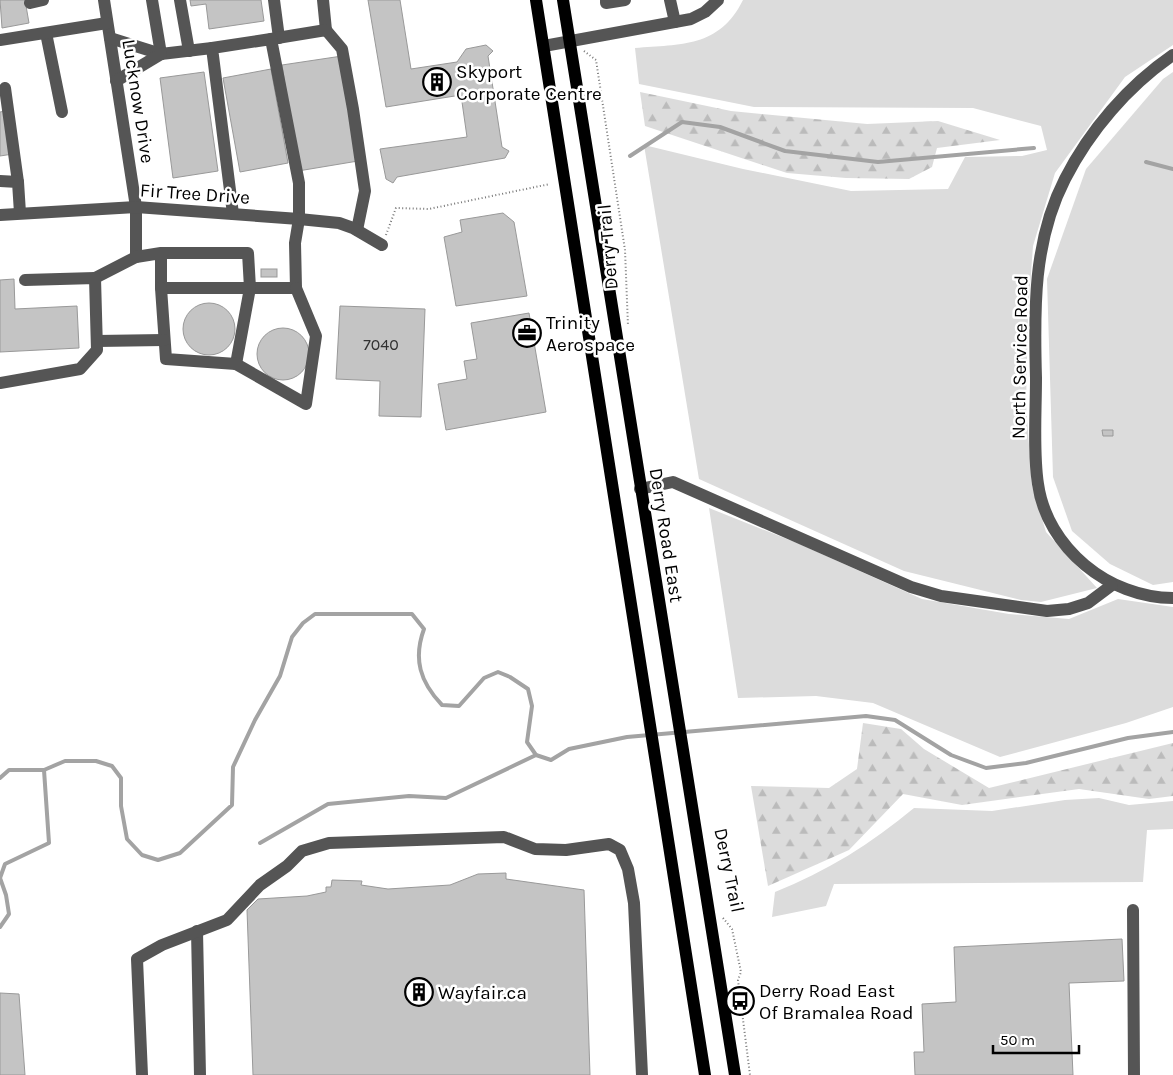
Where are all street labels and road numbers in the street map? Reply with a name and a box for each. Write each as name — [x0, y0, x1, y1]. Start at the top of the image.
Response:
street label: Lucknow Drive — [117, 38, 159, 165]
street label: Fir Tree Drive — [139, 179, 251, 209]
street label: Derry Trail — [593, 203, 623, 291]
street label: North Service Road — [1008, 275, 1032, 439]
street label: Derry Road East — [645, 466, 688, 604]
street label: Derry Trail — [709, 826, 749, 914]

